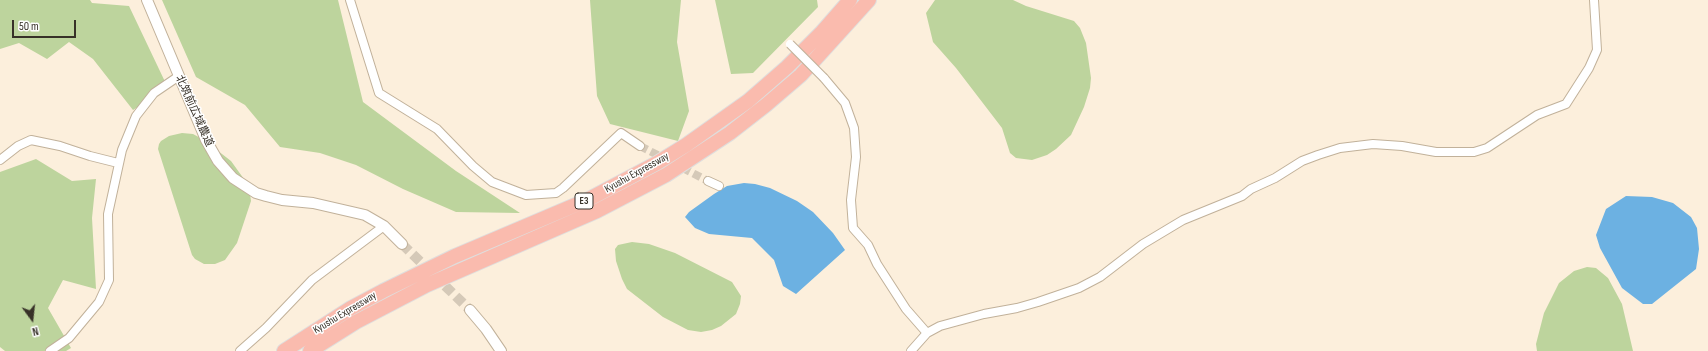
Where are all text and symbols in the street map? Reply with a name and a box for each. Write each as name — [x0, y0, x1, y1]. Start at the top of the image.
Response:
scale bar — [14, 12, 78, 38]
text: 50 m — [19, 19, 39, 34]
street label: 北筑前広域農道 — [172, 73, 216, 149]
street label: Kyushu Expressway — [603, 150, 671, 196]
road number: E3 — [575, 193, 593, 209]
street label: Kyushu Expressway — [311, 289, 379, 337]
north arrow — [12, 299, 52, 339]
text: N — [31, 324, 40, 338]

